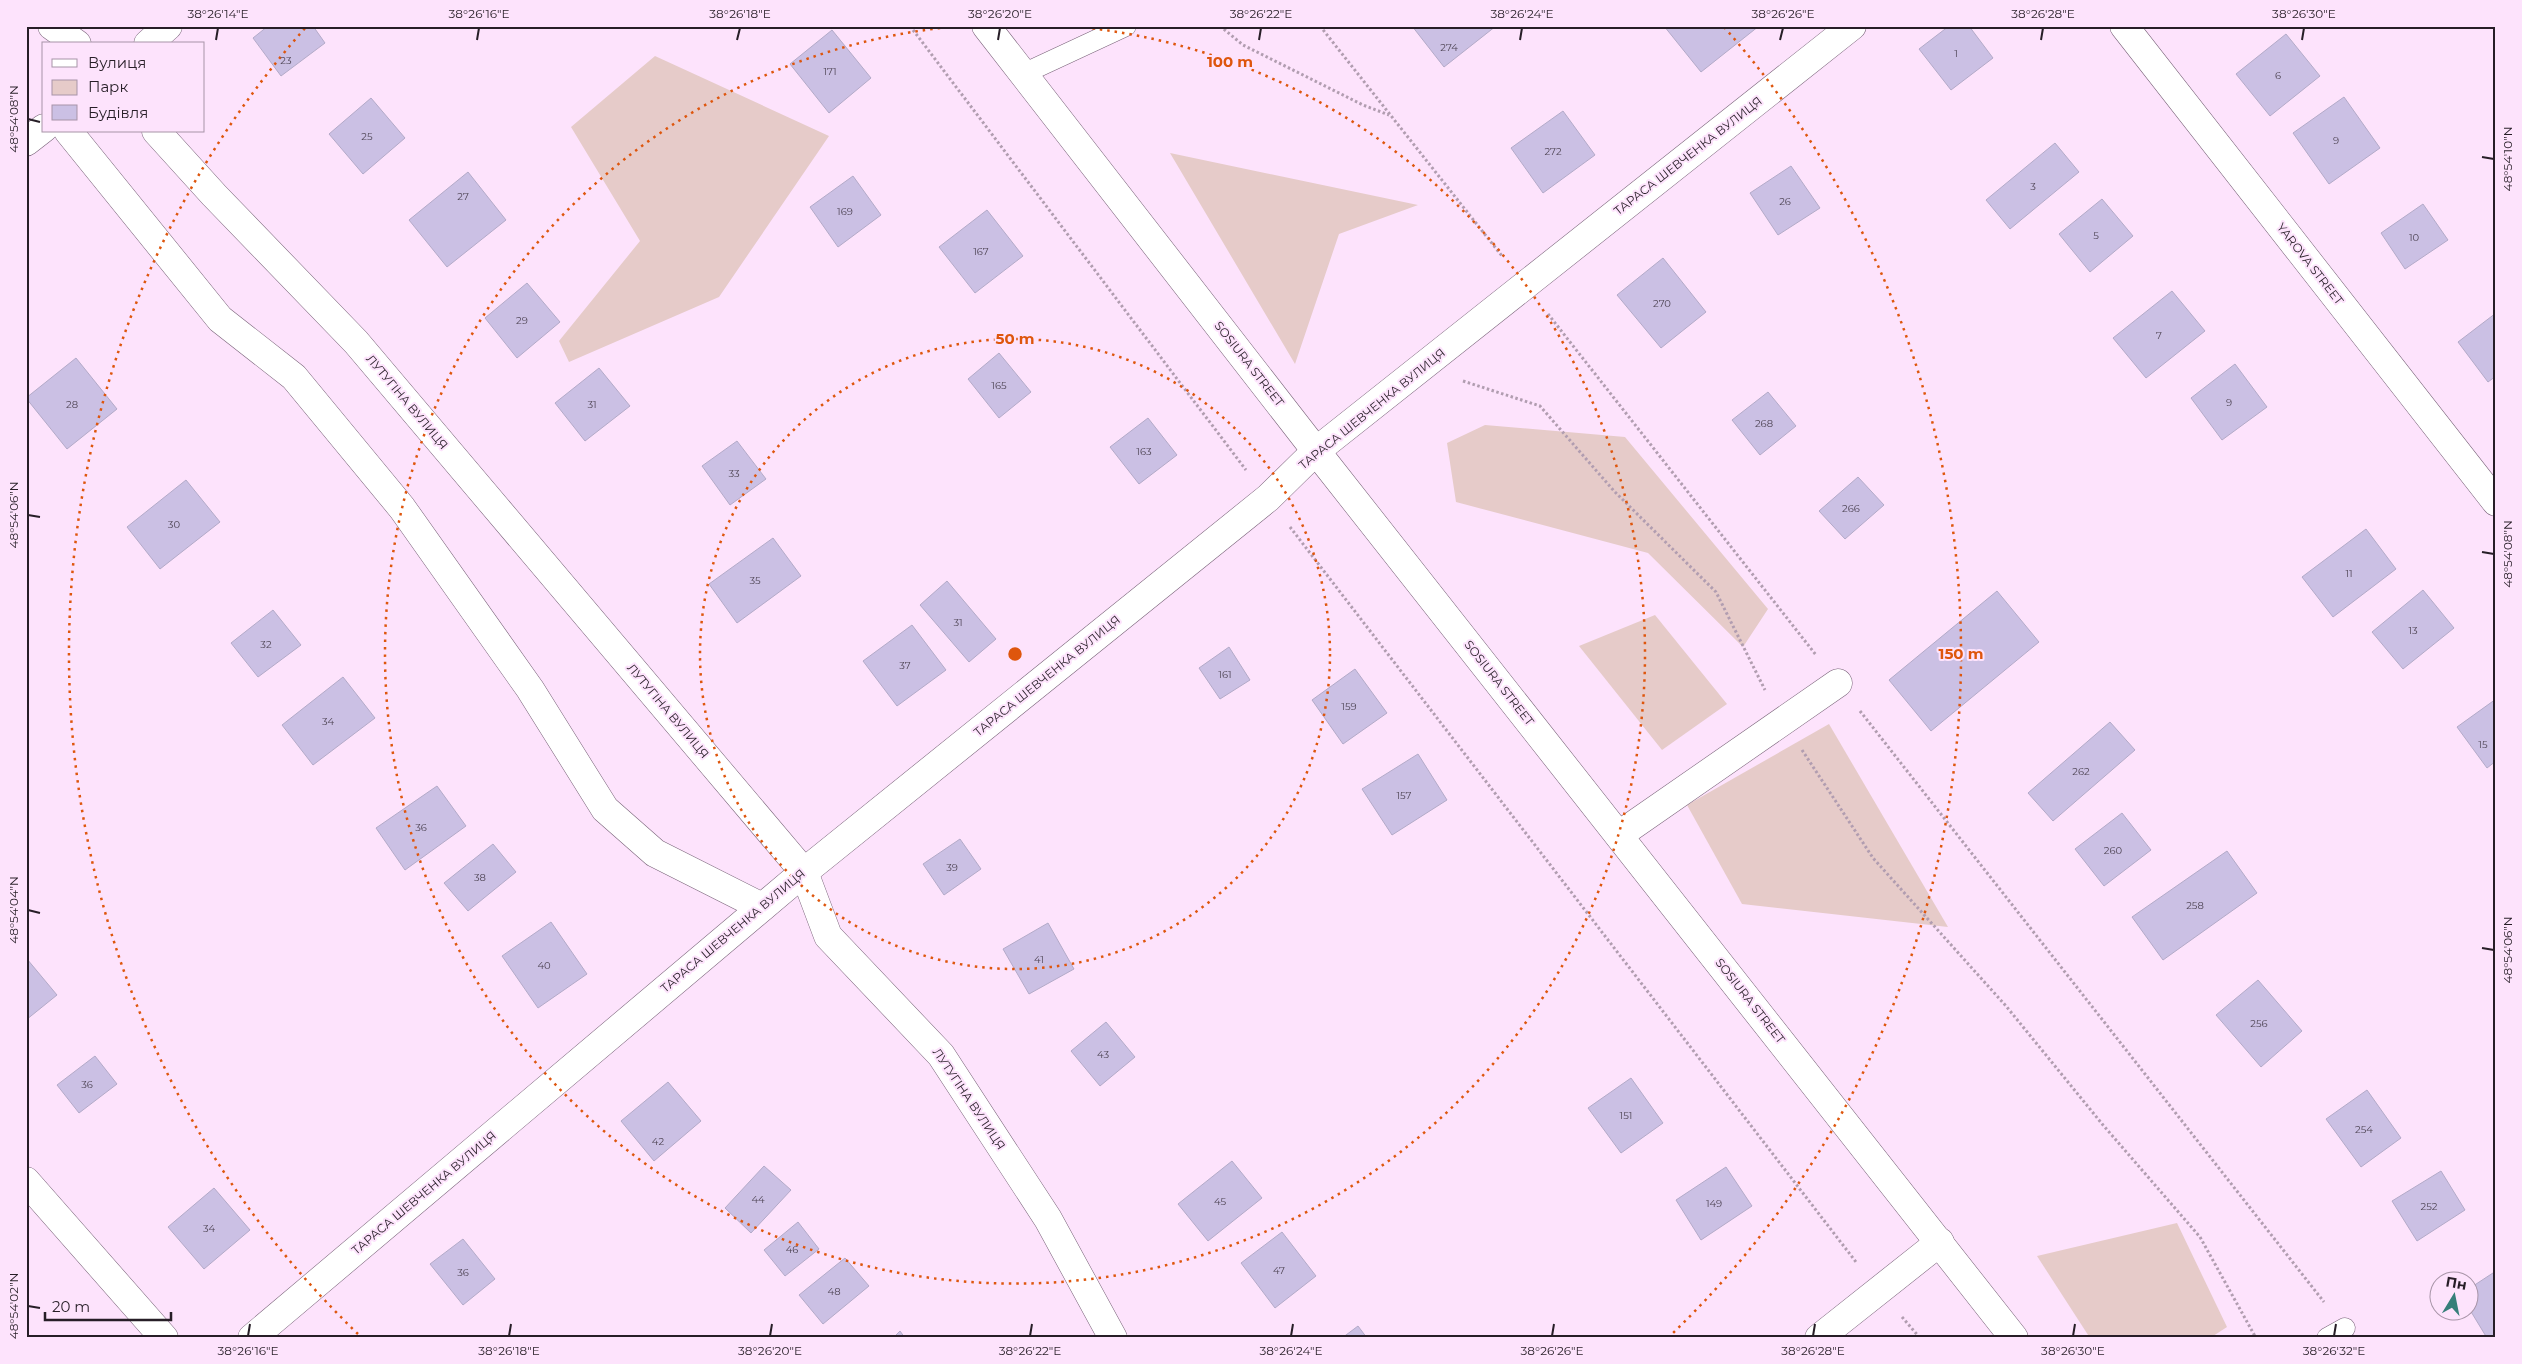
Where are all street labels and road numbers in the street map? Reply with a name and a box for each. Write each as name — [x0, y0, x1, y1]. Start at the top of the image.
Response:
street label: ТАРАСА ШЕВЧЕНКА ВУЛИЦЯ — [1611, 93, 1765, 218]
street label: YAROVA STREET — [2274, 220, 2347, 308]
street label: SOSIURA STREET — [1211, 318, 1287, 409]
street label: ТАРАСА ШЕВЧЕНКА ВУЛИЦЯ — [1295, 345, 1448, 472]
street label: ЛУТУГІНА ВУЛИЦЯ — [363, 351, 451, 452]
street label: ТАРАСА ШЕВЧЕНКА ВУЛИЦЯ — [970, 612, 1123, 739]
street label: SOSIURA STREET — [1461, 637, 1537, 728]
street label: ЛУТУГІНА ВУЛИЦЯ — [624, 660, 712, 761]
street label: ТАРАСА ШЕВЧЕНКА ВУЛИЦЯ — [657, 866, 808, 995]
street label: SOSIURA STREET — [1712, 955, 1788, 1046]
street label: ЛУТУГІНА ВУЛИЦЯ — [930, 1045, 1009, 1152]
street label: ТАРАСА ШЕВЧЕНКА ВУЛИЦЯ — [348, 1128, 499, 1257]

